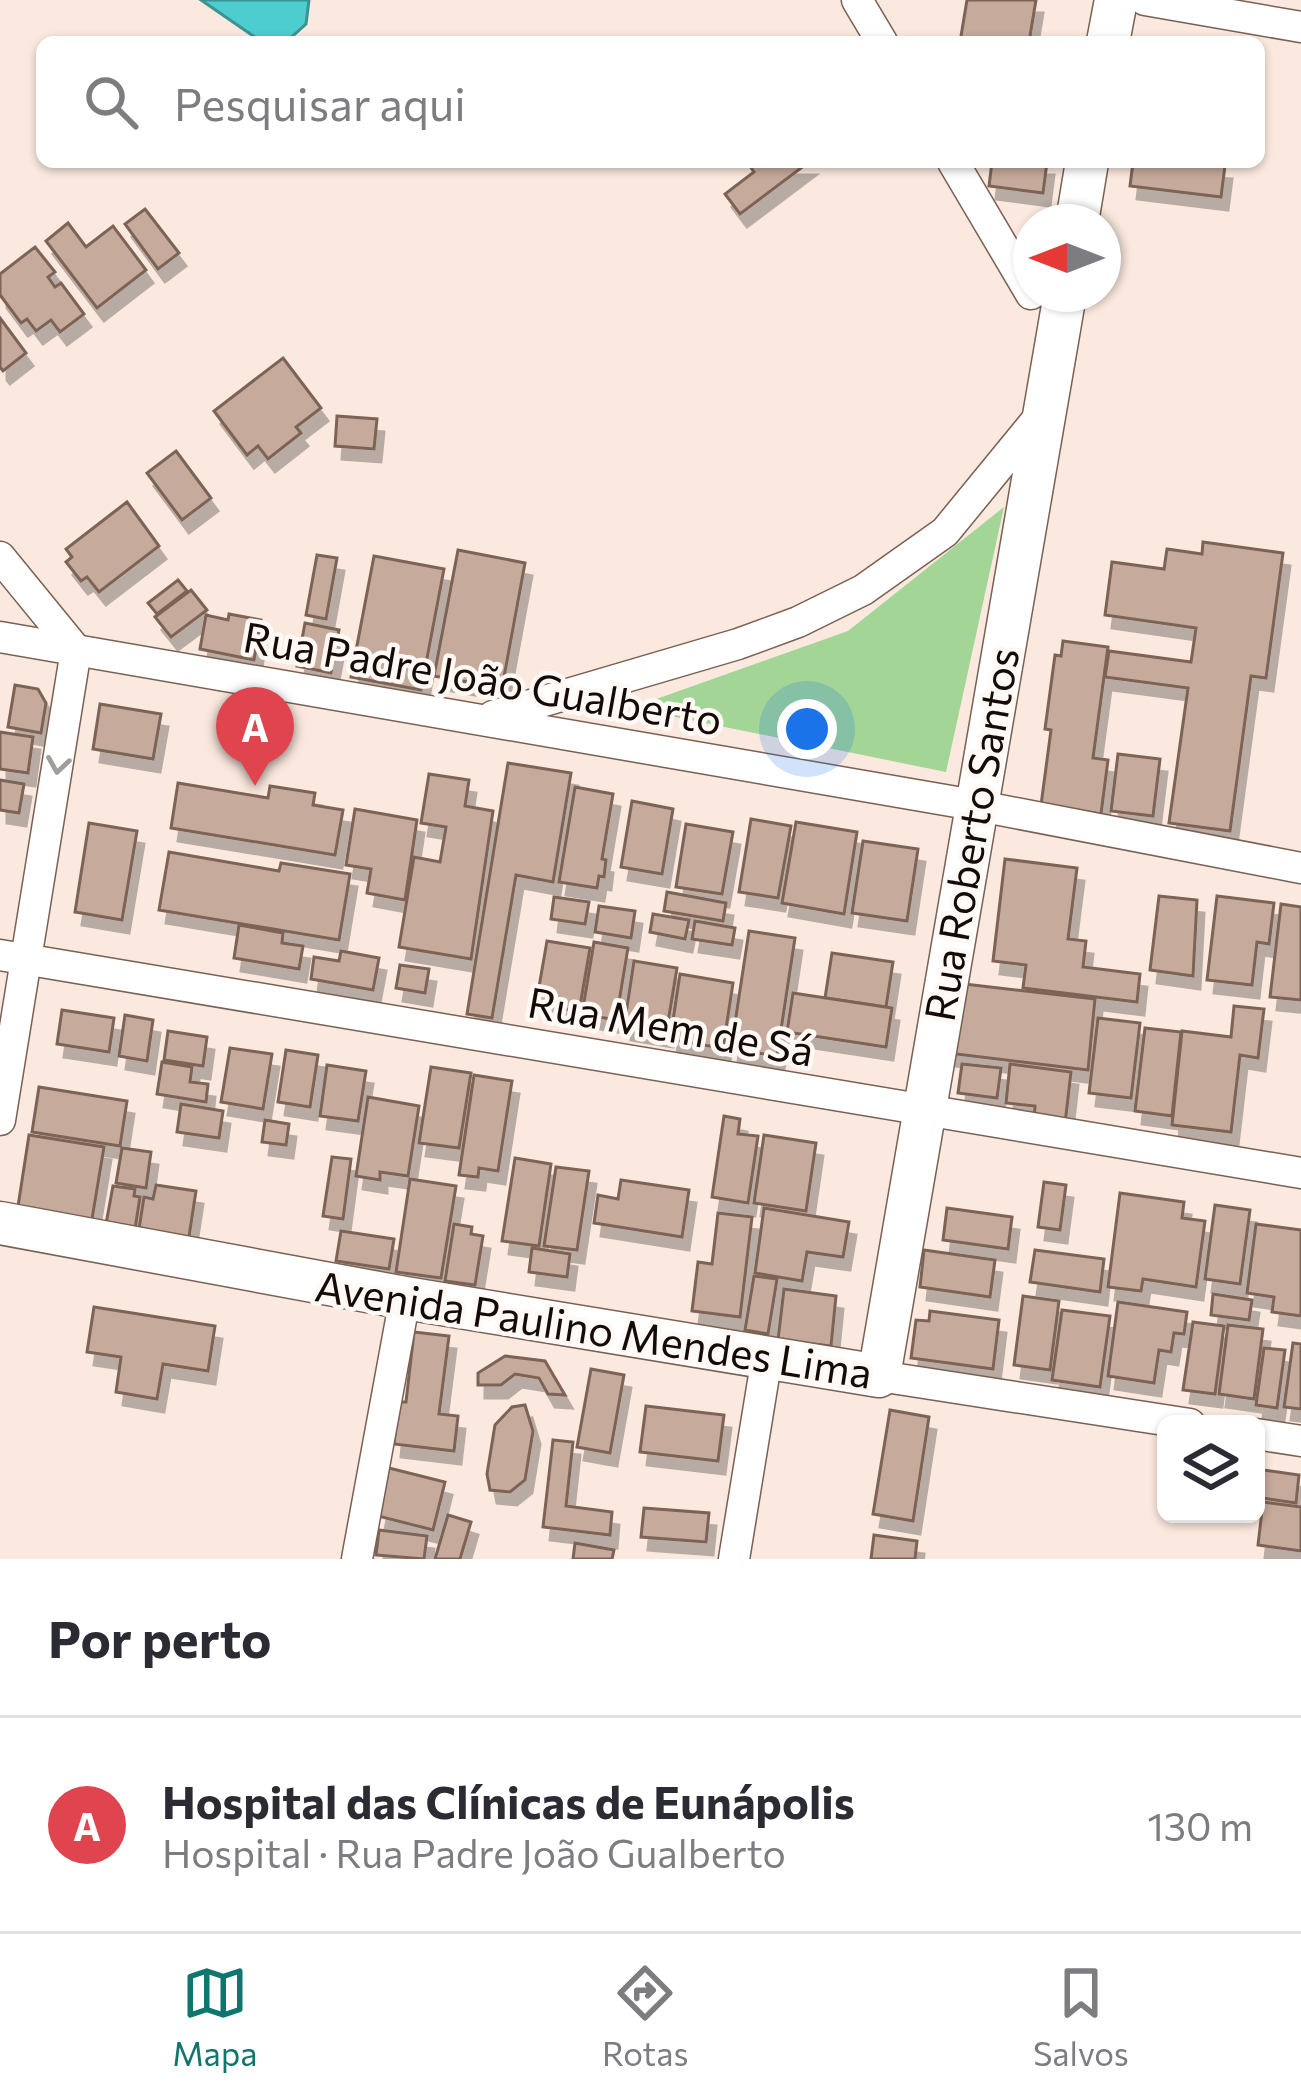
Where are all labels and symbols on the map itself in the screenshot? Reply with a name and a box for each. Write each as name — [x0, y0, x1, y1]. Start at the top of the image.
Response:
north arrow — [1013, 204, 1121, 312]
street label: Rua Padre João Gualberto — [240, 609, 726, 745]
street label: Rua Roberto Santos — [912, 643, 1028, 1025]
pin: A — [216, 687, 294, 786]
your location — [777, 699, 837, 759]
one-way arrow — [46, 755, 71, 775]
street label: Rua Mem de Sá — [524, 974, 818, 1076]
street label: Avenida Paulino Mendes Lima — [312, 1258, 876, 1398]

